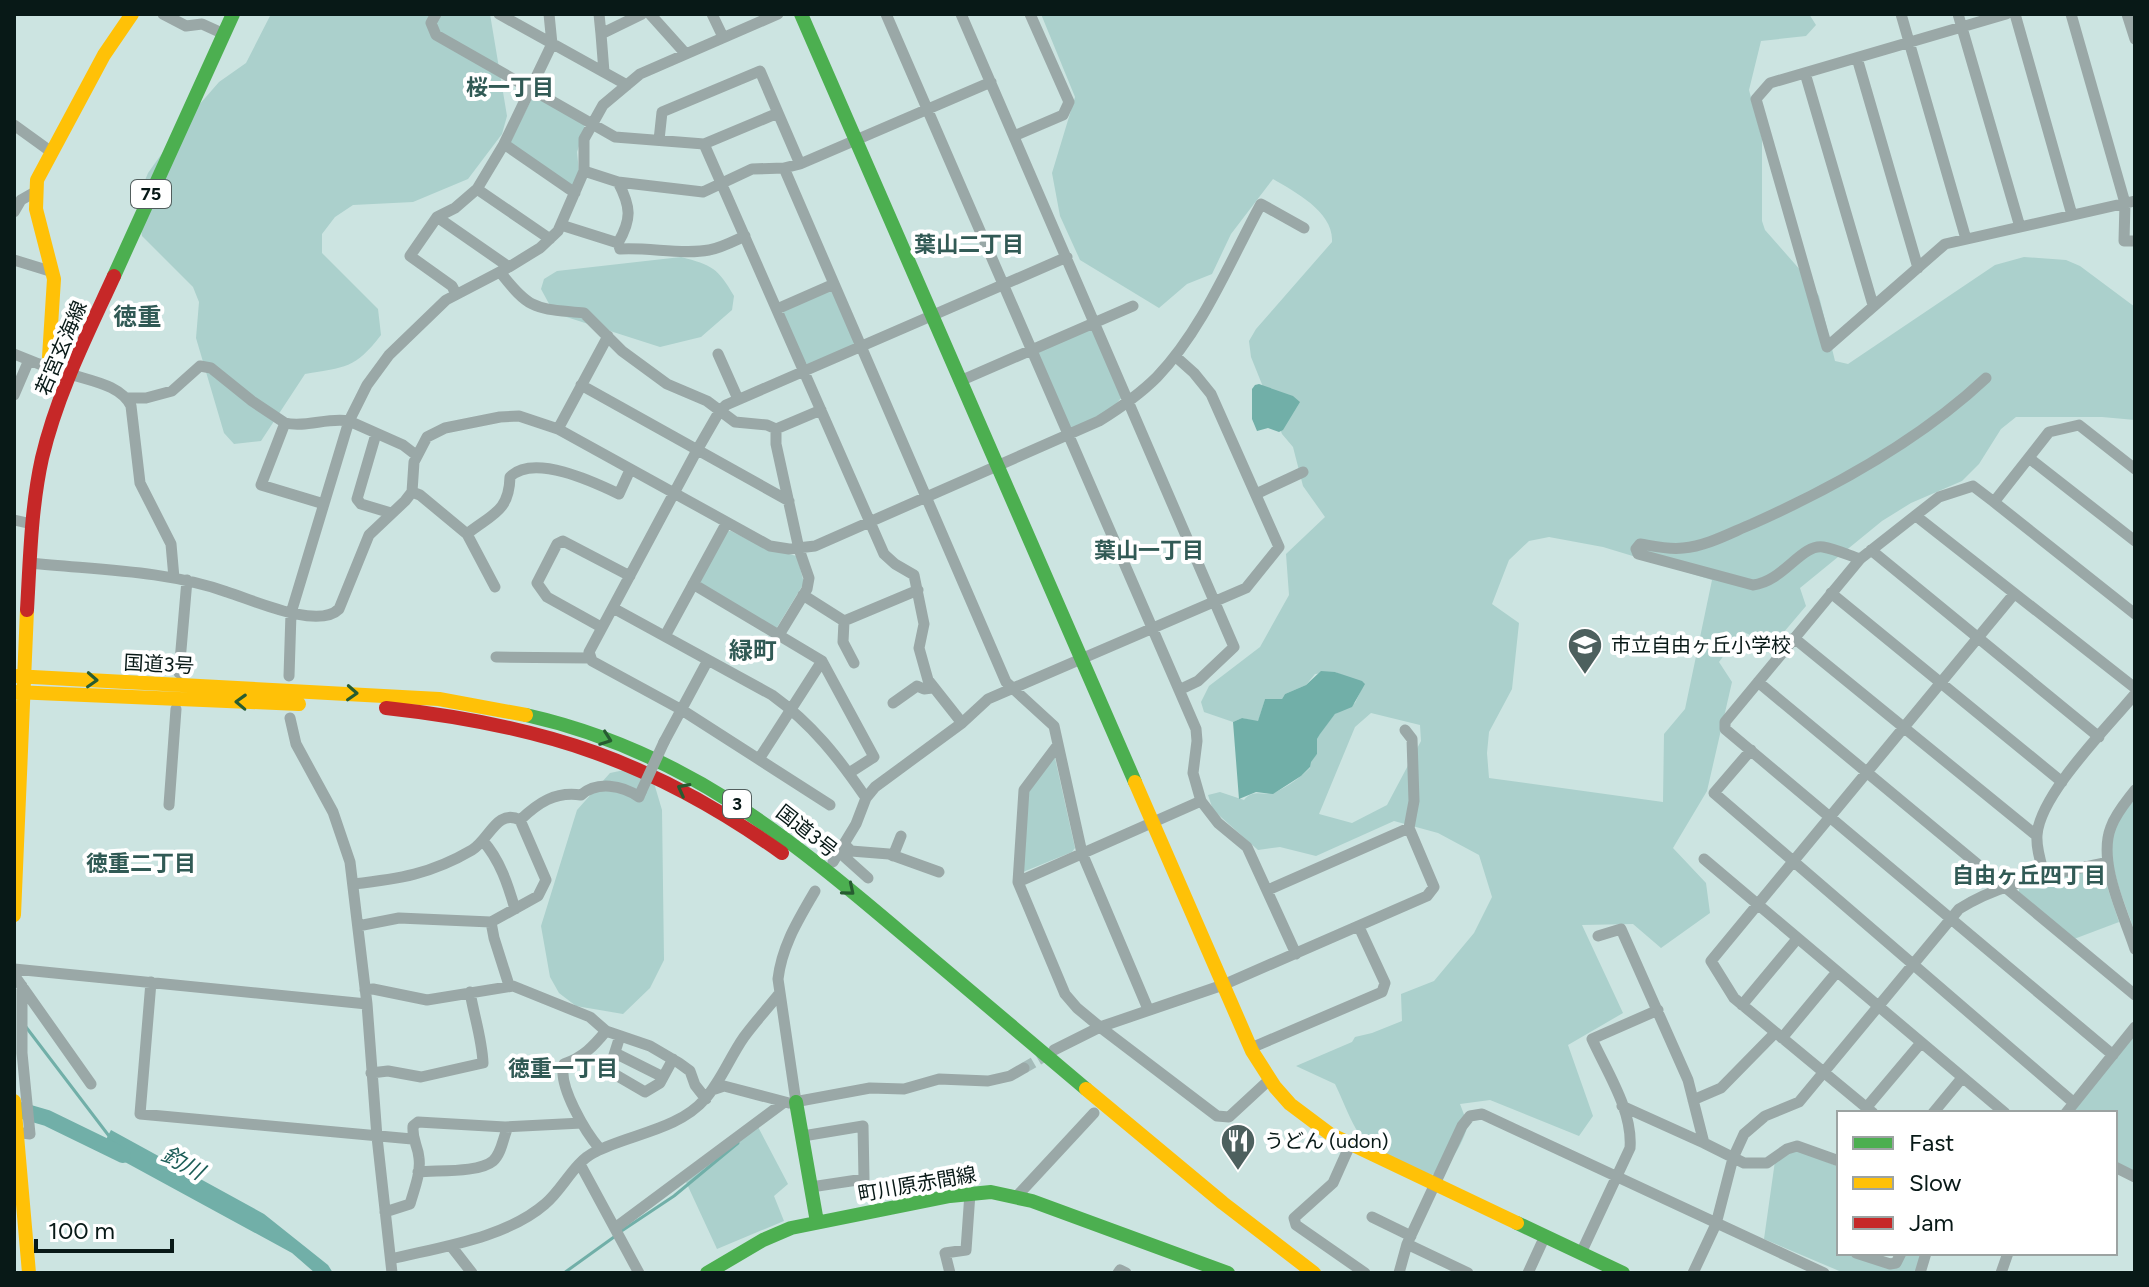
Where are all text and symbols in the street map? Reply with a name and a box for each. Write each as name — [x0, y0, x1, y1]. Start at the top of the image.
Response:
district label: 桜一丁目 — [466, 74, 554, 101]
road number: 75 — [131, 180, 171, 208]
district label: 葉山二丁目 — [914, 231, 1024, 258]
street label: 若宮玄海線 — [30, 297, 92, 399]
district label: 徳重 — [113, 302, 161, 331]
district label: 葉山一丁目 — [1094, 537, 1204, 564]
school or university icon: 市立自由ヶ丘小学校 — [1566, 626, 1604, 676]
place label: 市立自由ヶ丘小学校 — [1611, 633, 1791, 657]
district label: 緑町 — [729, 636, 777, 665]
street label: 国道3号 — [123, 650, 195, 678]
one-way arrow — [86, 672, 99, 689]
one-way arrow — [346, 684, 359, 701]
one-way arrow — [234, 694, 247, 711]
one-way arrow — [598, 729, 612, 745]
one-way arrow — [678, 783, 692, 799]
road number: 3 — [723, 790, 751, 818]
street label: 国道3号 — [772, 800, 842, 862]
district label: 徳重二丁目 — [86, 850, 196, 877]
district label: 自由ヶ丘四丁目 — [1952, 862, 2106, 889]
one-way arrow — [840, 880, 855, 895]
district label: 徳重一丁目 — [508, 1055, 618, 1082]
legend — [1837, 1111, 2117, 1255]
restaurant icon: うどん (udon) — [1219, 1122, 1257, 1172]
text: Fast — [1909, 1128, 1954, 1157]
place label: うどん (udon) — [1264, 1129, 1389, 1153]
water label: 釣川 — [157, 1141, 211, 1186]
street label: 町川原赤間線 — [856, 1162, 978, 1206]
text: Slow — [1909, 1168, 1962, 1197]
scale bar — [36, 1203, 172, 1253]
text: Jam — [1909, 1208, 1954, 1237]
text: 100 m — [48, 1216, 115, 1245]

